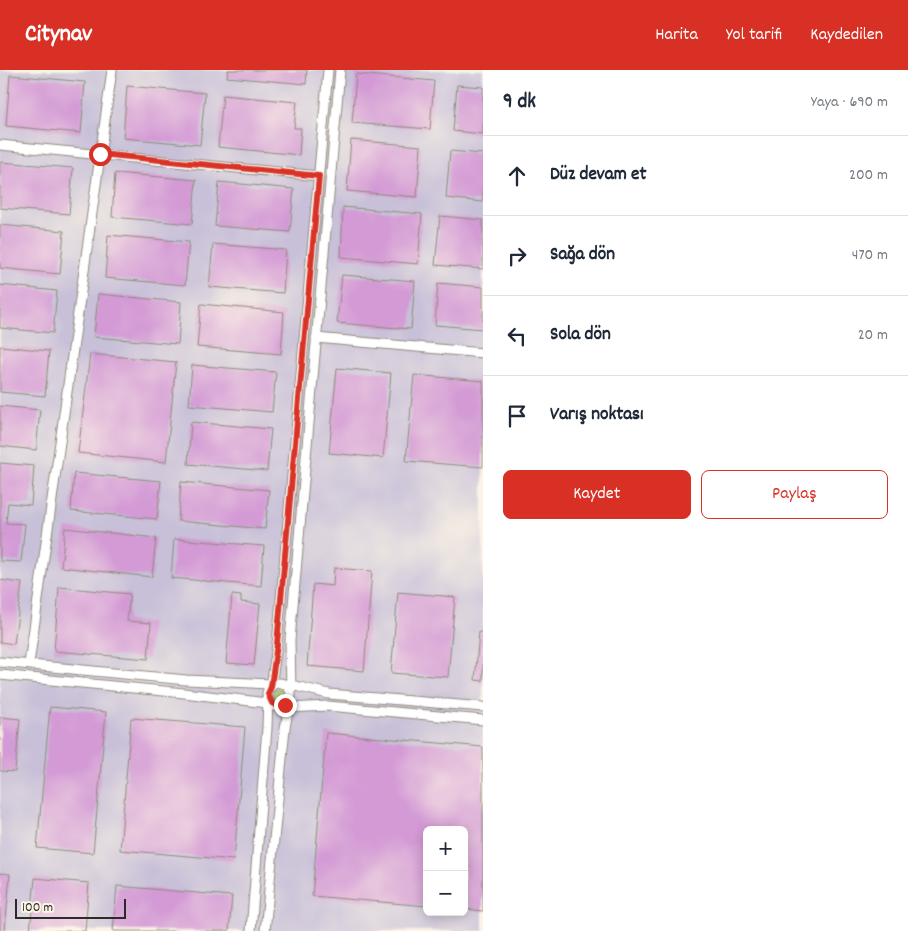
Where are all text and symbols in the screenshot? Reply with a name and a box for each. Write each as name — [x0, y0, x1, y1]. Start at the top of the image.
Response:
text: Citynav — [25, 18, 92, 52]
text: Harita — [655, 23, 698, 48]
text: Yol tarifi — [726, 23, 782, 48]
text: Kaydedilen — [810, 23, 883, 48]
text: 9 dk — [503, 88, 536, 118]
text: Yaya · 690 m — [811, 91, 888, 114]
route start — [89, 143, 112, 166]
icon: ahead — [503, 162, 531, 190]
text: Düz devam et — [550, 162, 646, 189]
text: 200 m — [849, 164, 888, 187]
icon: right — [503, 242, 531, 270]
text: Sağa dön — [550, 242, 615, 269]
text: 470 m — [852, 244, 888, 267]
icon: left — [503, 322, 531, 350]
text: Sola dön — [550, 322, 611, 349]
text: 20 m — [858, 324, 888, 347]
icon: arrive — [503, 402, 531, 430]
text: Varış noktası — [550, 402, 644, 429]
button: Kaydet — [503, 470, 691, 519]
button: Paylaş — [701, 470, 888, 519]
route end — [274, 694, 297, 717]
map controls — [423, 826, 468, 916]
button: + — [423, 826, 468, 871]
button: − — [423, 871, 468, 916]
scale bar — [15, 896, 126, 919]
text: 100 m — [22, 898, 53, 918]

